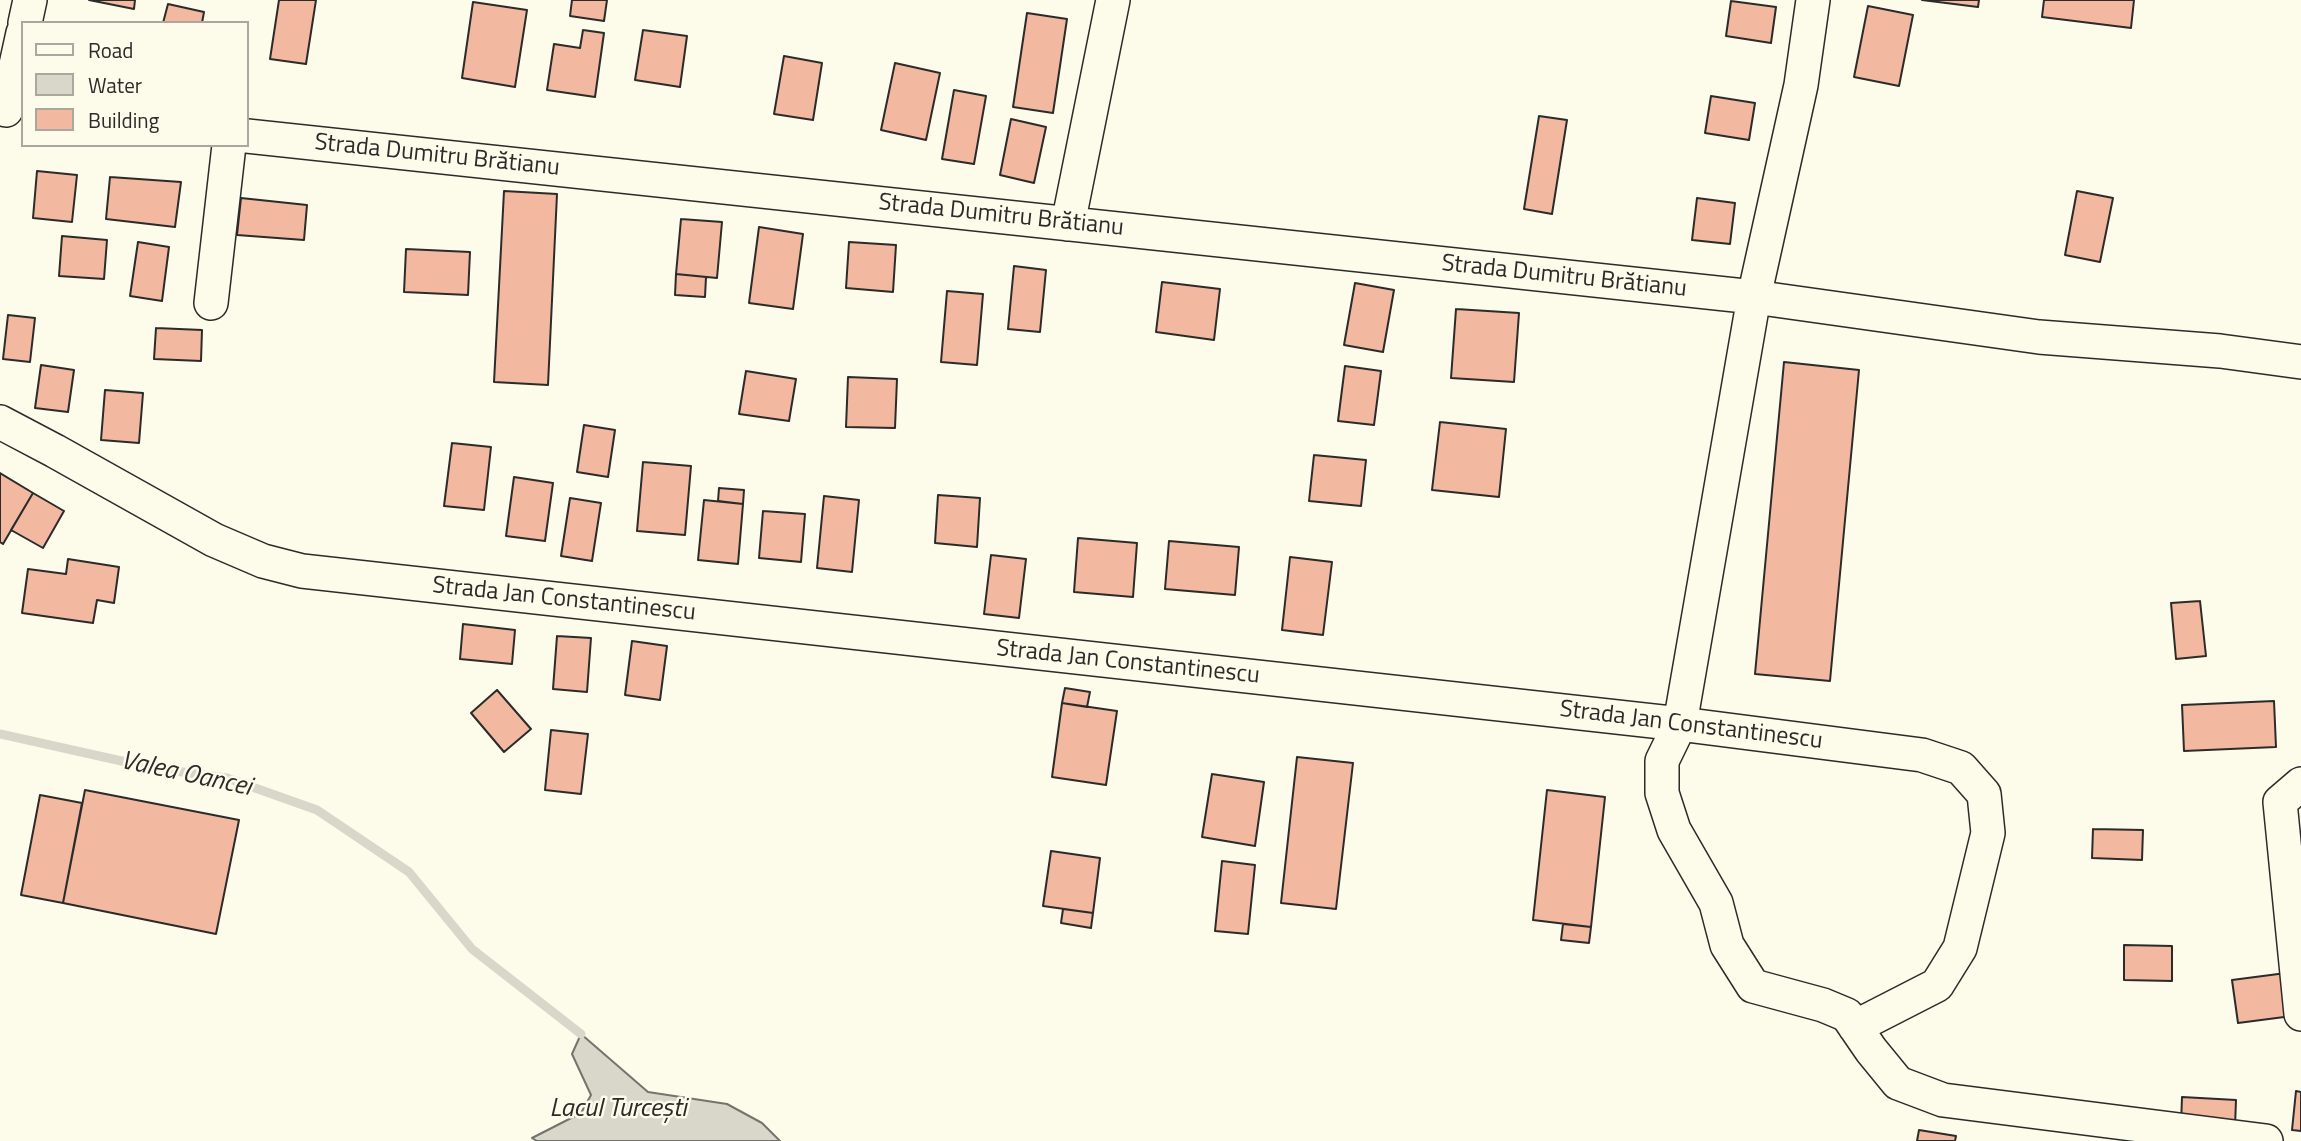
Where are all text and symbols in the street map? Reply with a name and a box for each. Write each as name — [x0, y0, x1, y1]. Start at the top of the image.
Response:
legend — [21, 21, 248, 147]
text: Road — [88, 34, 133, 66]
text: Water — [88, 69, 142, 101]
text: Building — [88, 104, 159, 136]
street label: Strada Dumitru Brătianu — [313, 129, 561, 183]
street label: Strada Dumitru Brătianu — [877, 189, 1125, 243]
street label: Strada Dumitru Brătianu — [1440, 250, 1688, 304]
street label: Strada Jan Constantinescu — [431, 572, 697, 628]
street label: Strada Jan Constantinescu — [995, 635, 1261, 691]
street label: Strada Jan Constantinescu — [1558, 696, 1824, 756]
water label: Valea Oancei — [118, 746, 254, 804]
water label: Lacul Turcești — [549, 1094, 687, 1126]

